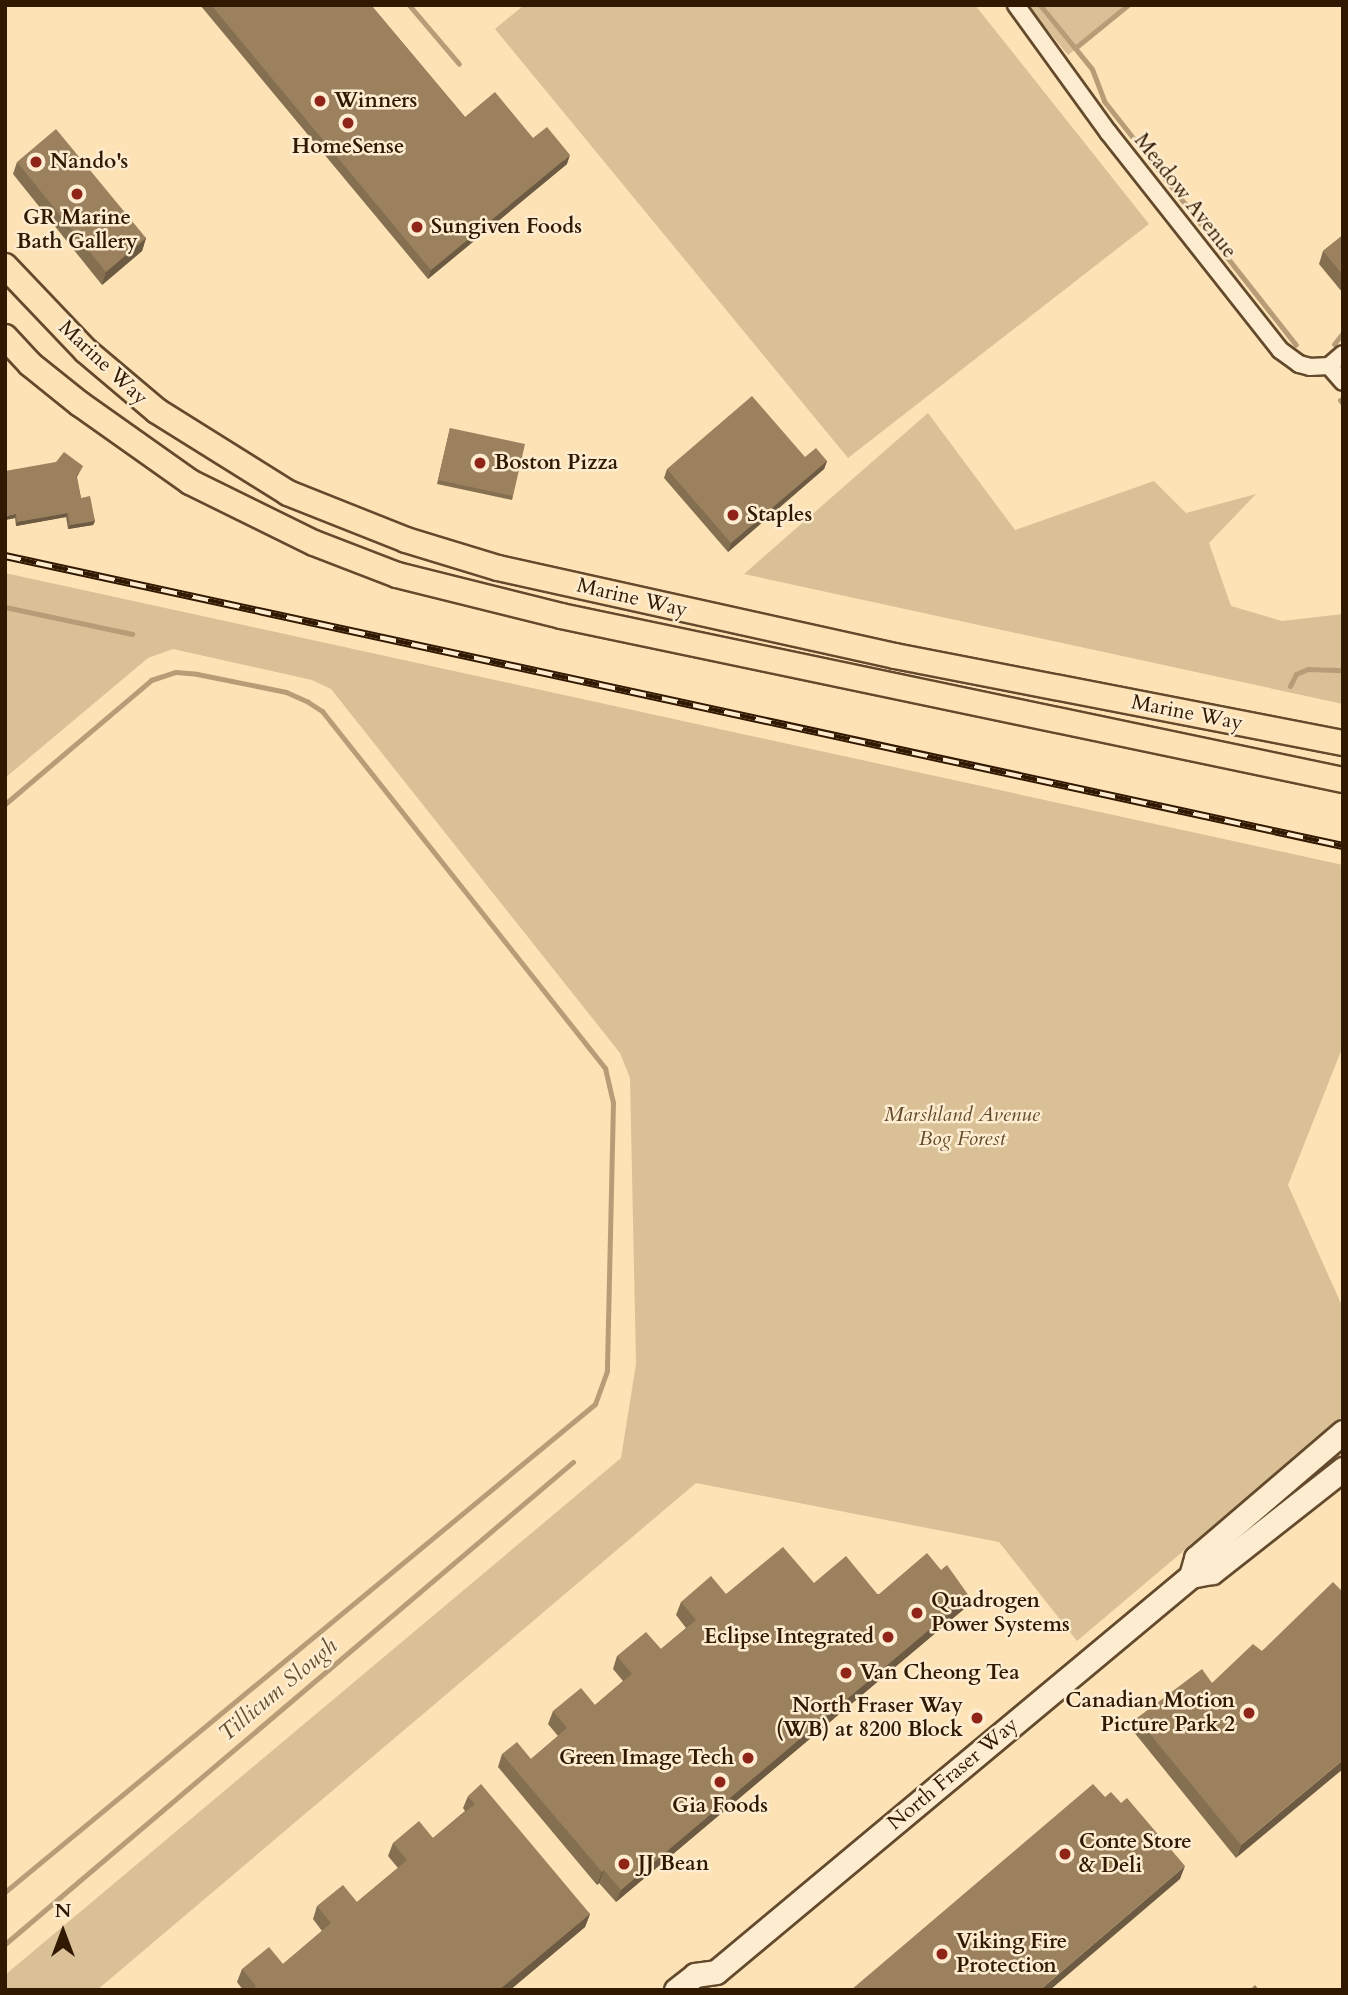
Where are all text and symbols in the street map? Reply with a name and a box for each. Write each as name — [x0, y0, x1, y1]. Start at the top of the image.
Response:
place label: Winners — [334, 88, 417, 114]
marker: Winners — [312, 93, 328, 109]
marker: HomeSense — [340, 115, 356, 131]
street label: Meadow Avenue — [1128, 129, 1242, 263]
place label: HomeSense — [292, 134, 404, 160]
place label: Nando's — [50, 149, 128, 175]
marker: Nando's — [28, 154, 44, 170]
marker: GR Marine Bath Gallery — [69, 186, 85, 202]
place label: GR Marine Bath Gallery — [16, 205, 138, 255]
place label: Sungiven Foods — [431, 214, 582, 240]
marker: Sungiven Foods — [409, 219, 425, 235]
street label: Marine Way — [53, 315, 153, 411]
place label: Boston Pizza — [494, 450, 618, 476]
marker: Boston Pizza — [472, 455, 488, 471]
place label: Staples — [747, 502, 812, 528]
marker: Staples — [725, 507, 741, 523]
street label: Marine Way — [574, 573, 690, 623]
street label: Marine Way — [1129, 690, 1245, 736]
park label: Marshland Avenue Bog Forest — [884, 1102, 1040, 1152]
place label: Quadrogen Power Systems — [931, 1588, 1070, 1638]
marker: Quadrogen Power Systems — [909, 1605, 925, 1621]
place label: Eclipse Integrated — [704, 1624, 874, 1650]
marker: Eclipse Integrated — [880, 1629, 896, 1645]
water label: Tillicum Slough — [213, 1632, 343, 1748]
place label: Van Cheong Tea — [860, 1660, 1020, 1686]
marker: Van Cheong Tea — [838, 1665, 854, 1681]
place label: Canadian Motion Picture Park 2 — [1065, 1688, 1235, 1738]
place label: North Fraser Way (WB) at 8200 Block — [776, 1693, 963, 1743]
marker: Canadian Motion Picture Park 2 — [1241, 1705, 1257, 1721]
marker: North Fraser Way (WB) at 8200 Block — [969, 1710, 985, 1726]
street label: North Fraser Way — [883, 1712, 1023, 1836]
place label: Green Image Tech — [559, 1745, 734, 1771]
marker: Green Image Tech — [740, 1750, 756, 1766]
marker: Gia Foods — [712, 1774, 728, 1790]
place label: Gia Foods — [672, 1793, 768, 1819]
place label: Conte Store & Deli — [1079, 1829, 1192, 1879]
marker: Conte Store & Deli — [1057, 1846, 1073, 1862]
place label: JJ Bean — [638, 1851, 709, 1877]
marker: JJ Bean — [616, 1856, 632, 1872]
north arrow — [28, 1897, 98, 1967]
text: N — [55, 1898, 71, 1924]
place label: Viking Fire Protection — [956, 1929, 1067, 1979]
marker: Viking Fire Protection — [934, 1946, 950, 1962]

